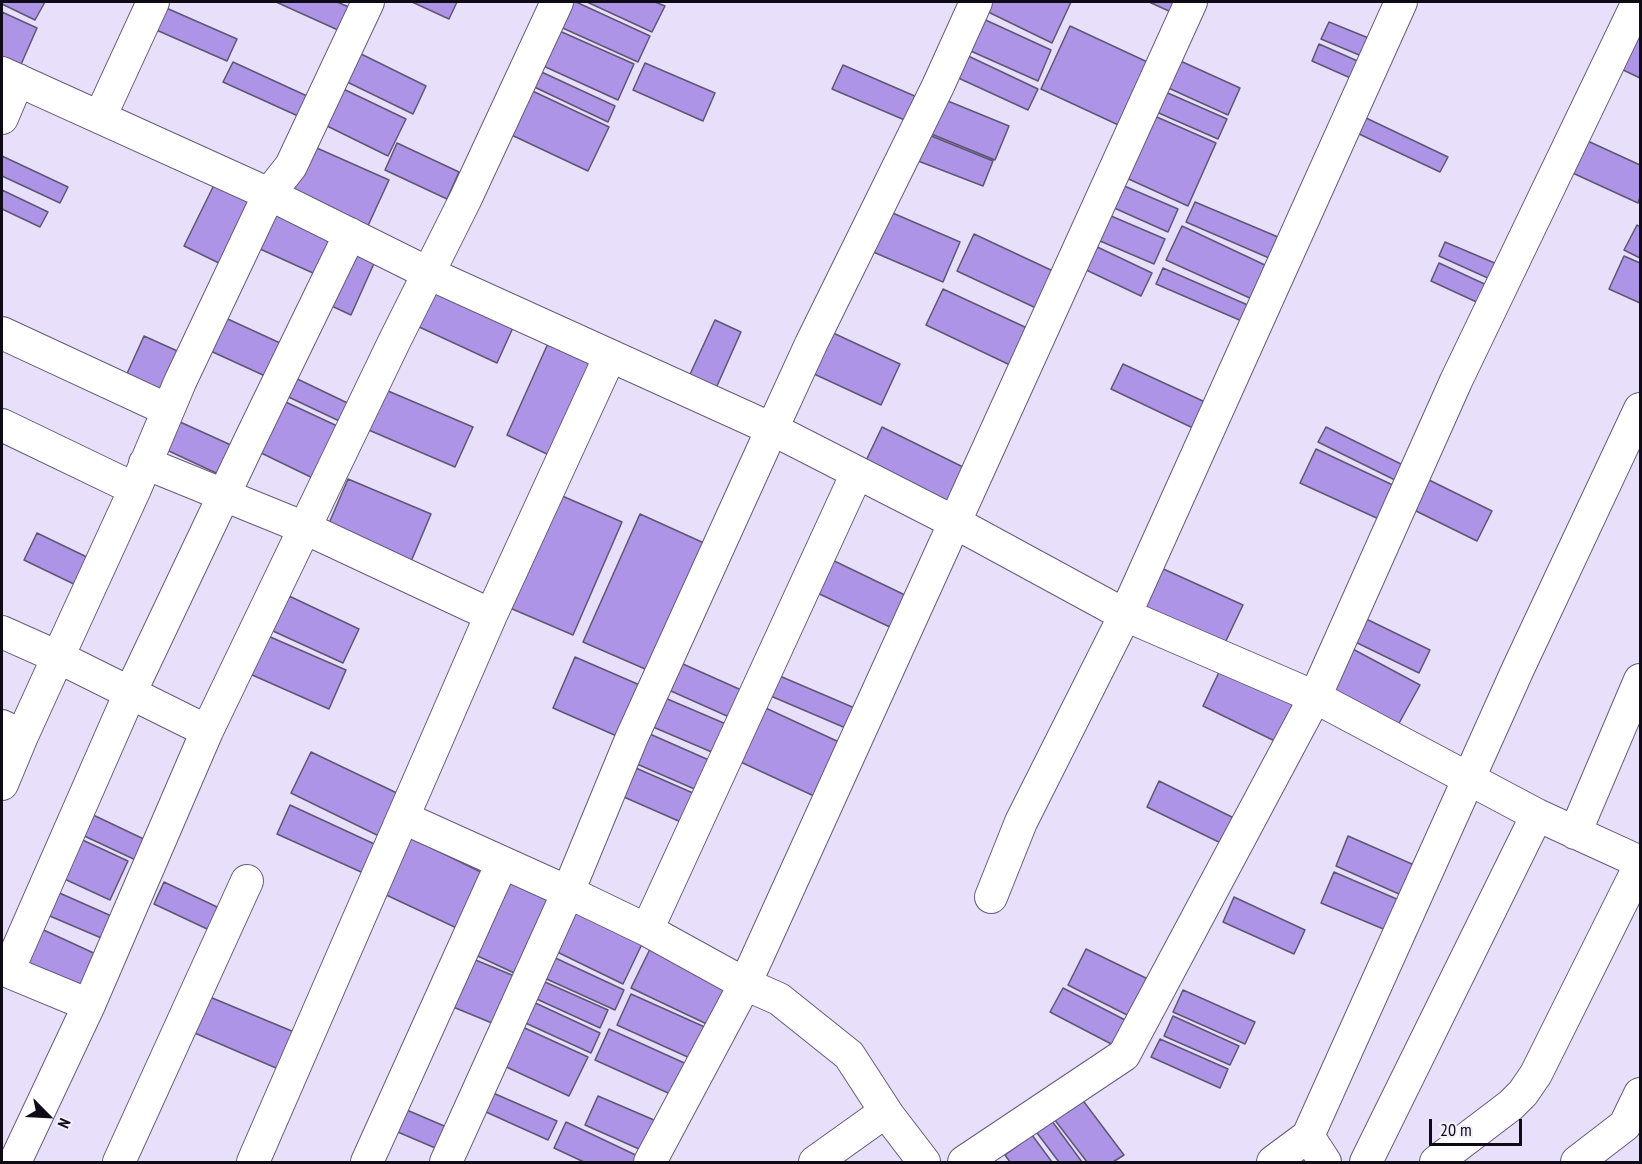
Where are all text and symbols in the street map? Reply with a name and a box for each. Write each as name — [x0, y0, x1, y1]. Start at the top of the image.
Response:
north arrow — [18, 1086, 78, 1146]
scale bar — [1432, 1107, 1525, 1145]
text: N — [54, 1115, 75, 1131]
text: 20 m — [1440, 1118, 1472, 1141]

